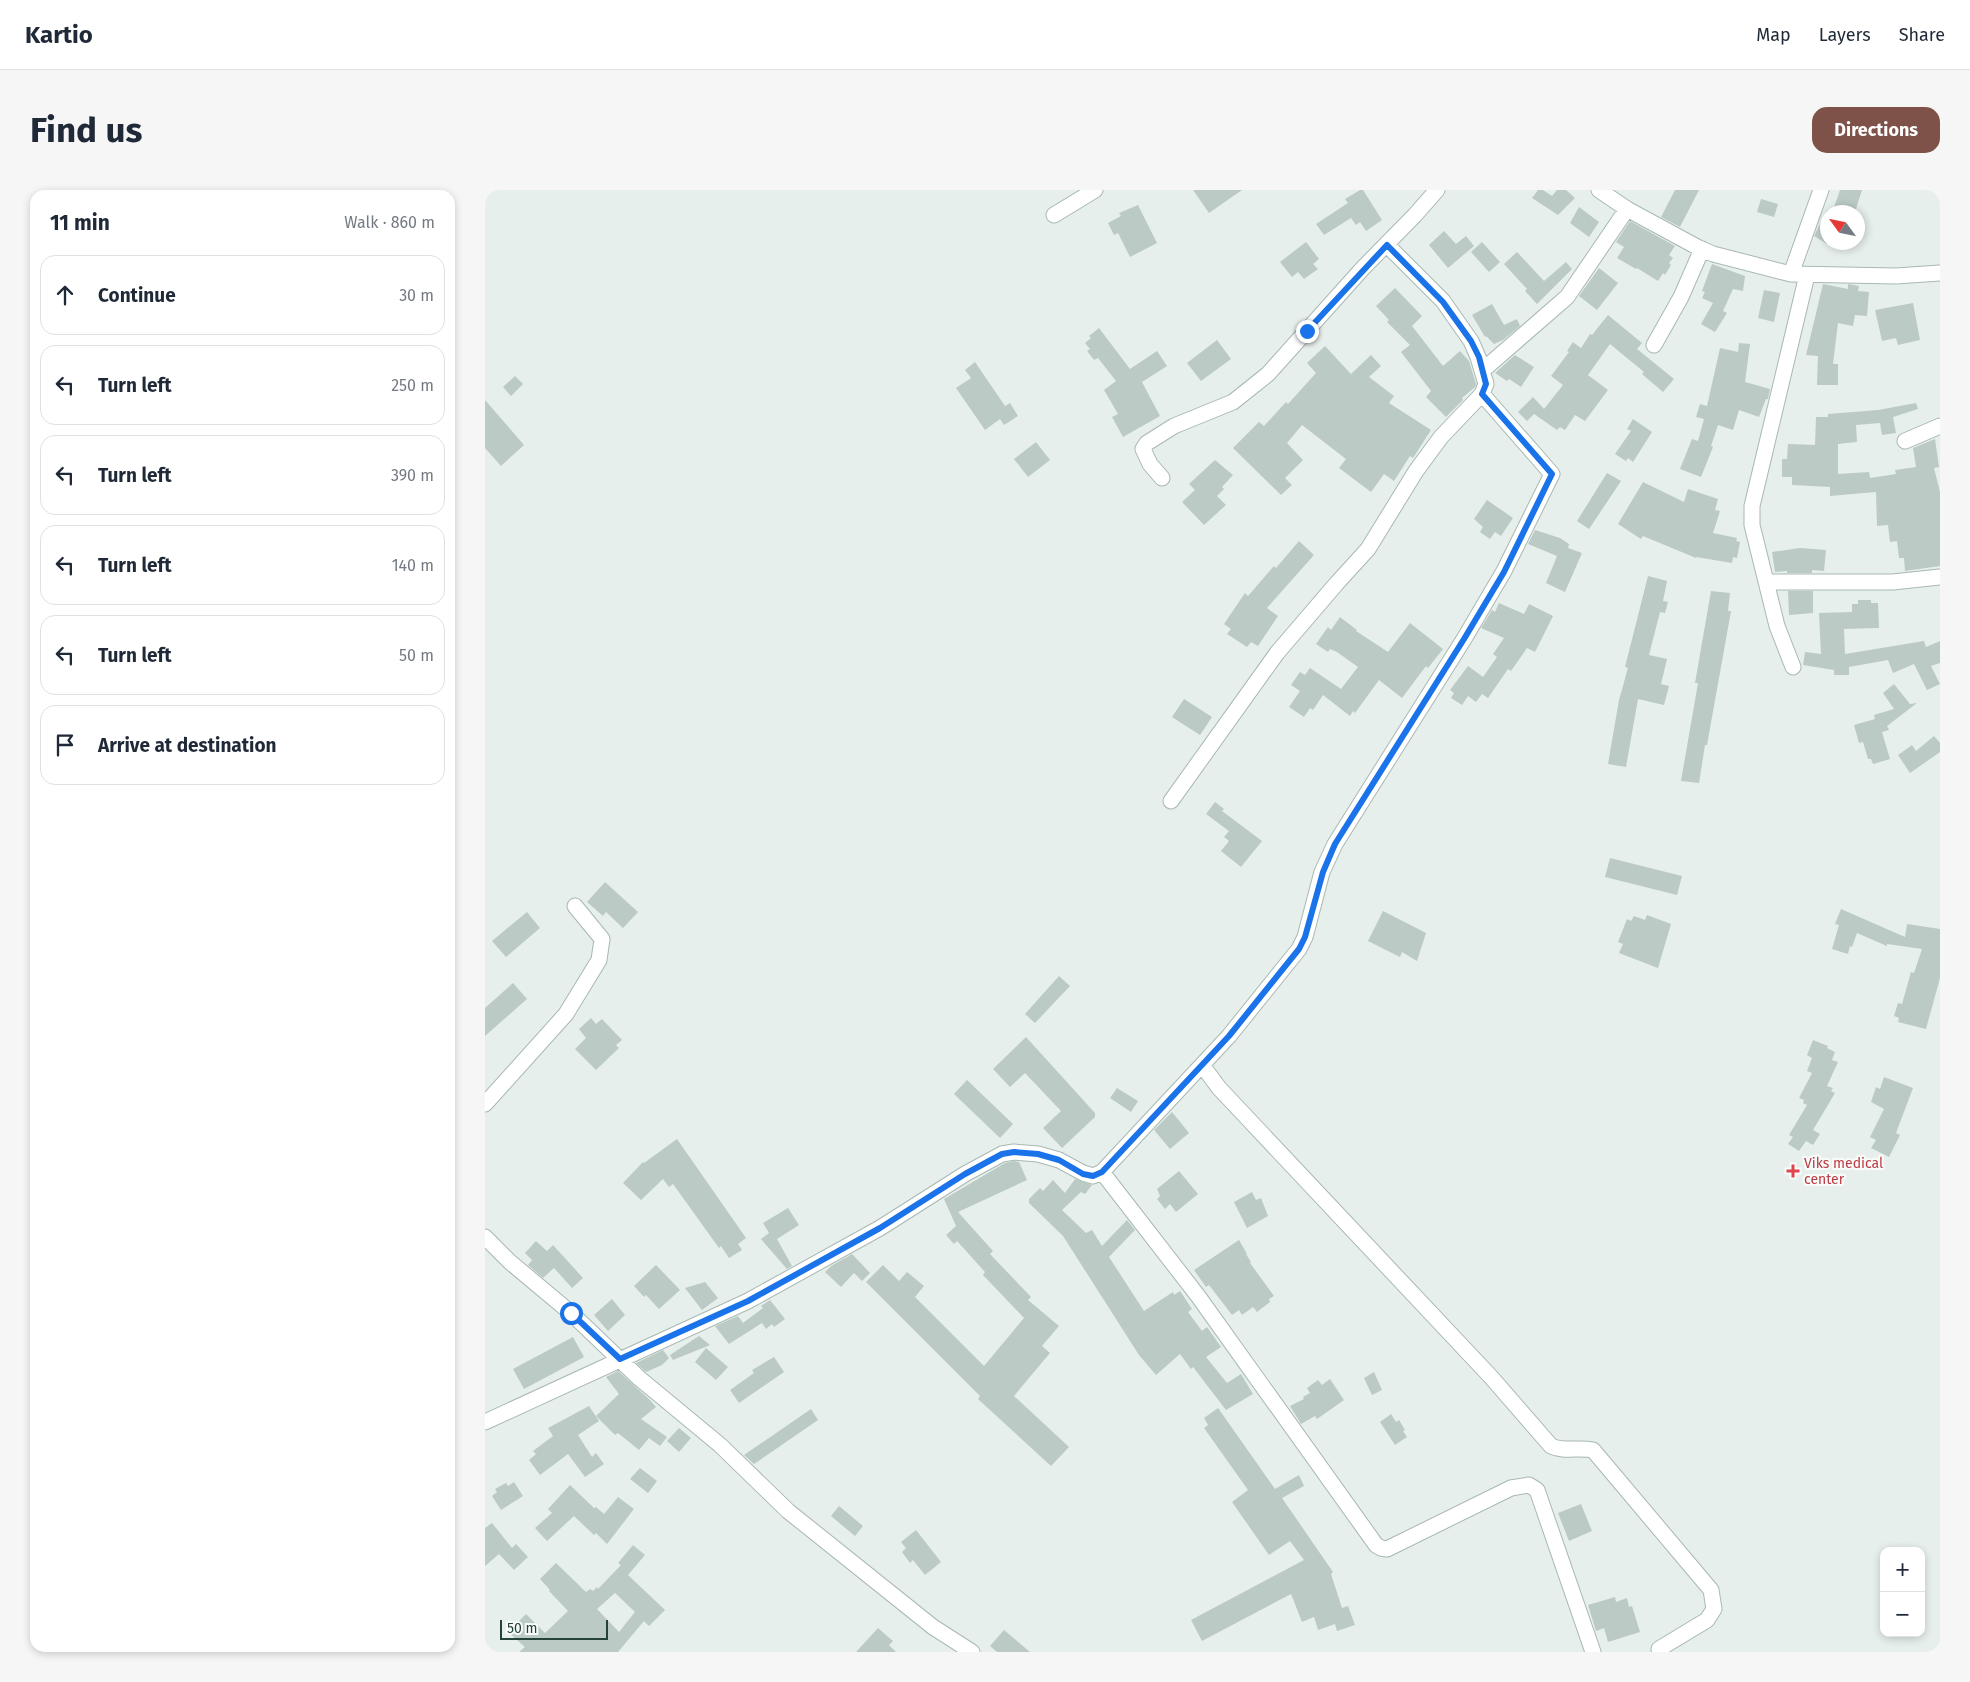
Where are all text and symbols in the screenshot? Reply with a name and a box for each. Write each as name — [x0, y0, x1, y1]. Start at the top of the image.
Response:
text: Kartio — [25, 21, 93, 49]
text: Map — [1756, 24, 1791, 46]
text: Layers — [1819, 24, 1871, 46]
text: Share — [1899, 24, 1945, 46]
button: Directions — [1812, 107, 1940, 153]
text: Find us — [30, 109, 142, 151]
north arrow — [1820, 205, 1865, 250]
text: 11 min — [50, 210, 110, 236]
text: Walk · 860 m — [344, 213, 435, 232]
icon: ahead — [51, 281, 79, 309]
text: Continue — [98, 284, 176, 307]
text: 30 m — [399, 286, 434, 305]
route end — [1296, 320, 1319, 343]
icon: left — [51, 371, 79, 399]
text: Turn left — [98, 374, 172, 397]
text: 250 m — [391, 376, 434, 395]
icon: left — [51, 461, 79, 489]
text: Turn left — [98, 464, 172, 487]
text: 390 m — [391, 466, 434, 485]
icon: left — [51, 551, 79, 579]
text: Turn left — [98, 554, 172, 577]
text: 140 m — [392, 556, 434, 575]
icon: left — [51, 641, 79, 669]
text: Turn left — [98, 644, 172, 667]
text: 50 m — [399, 646, 434, 665]
icon: arrive — [51, 731, 79, 759]
text: Arrive at destination — [98, 734, 277, 757]
place label: Viks medical center — [1804, 1155, 1883, 1188]
marker: Viks medical center — [1786, 1164, 1800, 1178]
route start — [560, 1302, 583, 1325]
map controls — [1880, 1547, 1925, 1637]
button: + — [1880, 1547, 1925, 1592]
button: − — [1880, 1592, 1925, 1637]
scale bar — [500, 1617, 607, 1640]
text: 50 m — [507, 1620, 538, 1637]

